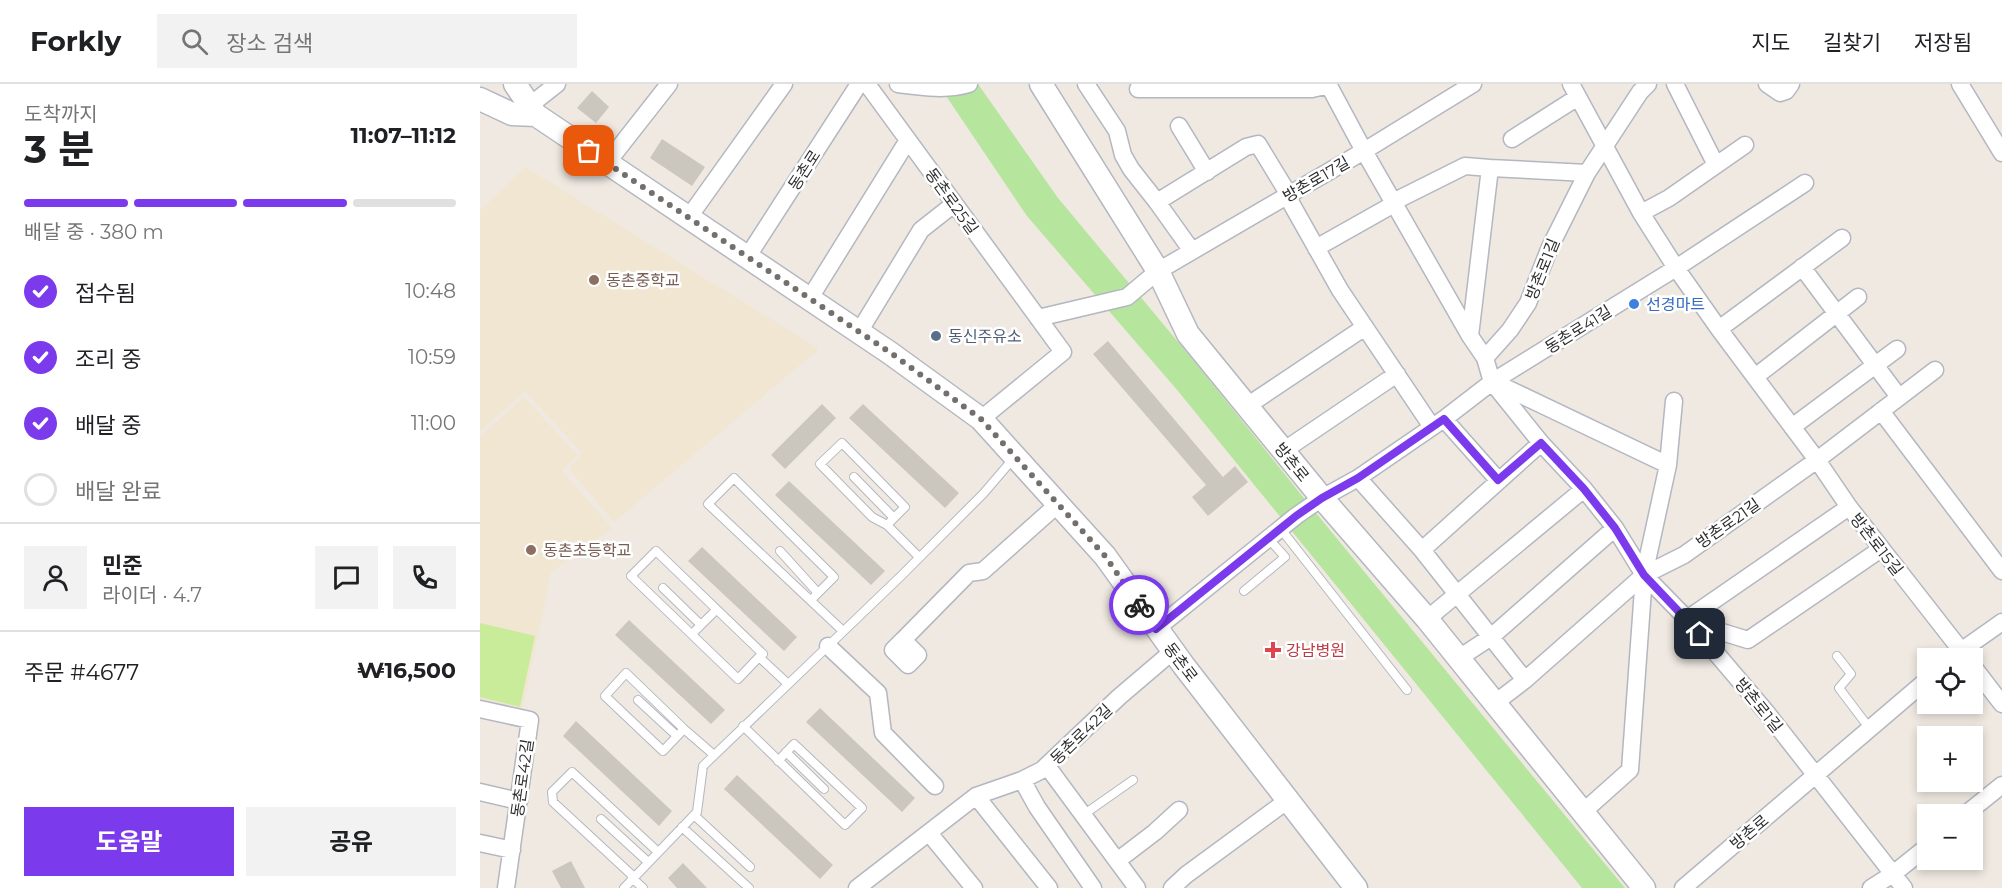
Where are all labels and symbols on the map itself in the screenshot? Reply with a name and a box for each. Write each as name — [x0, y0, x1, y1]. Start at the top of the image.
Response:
pin — [563, 125, 614, 176]
street label: 동촌로 — [784, 146, 825, 194]
street label: 방촌로17길 — [1279, 153, 1353, 206]
street label: 동촌로25길 — [921, 165, 982, 238]
street label: 방촌로1길 — [1522, 236, 1563, 303]
place label: 동촌중학교 — [606, 271, 680, 290]
marker: 동촌중학교 — [587, 273, 601, 287]
place label: 선경마트 — [1646, 295, 1705, 314]
marker: 선경마트 — [1627, 297, 1641, 311]
street label: 동촌로41길 — [1541, 302, 1615, 357]
place label: 동신주유소 — [948, 327, 1022, 346]
marker: 동신주유소 — [929, 329, 943, 343]
street label: 방촌로 — [1270, 439, 1313, 486]
street label: 방촌로21길 — [1693, 494, 1764, 552]
street label: 방촌로15길 — [1846, 509, 1907, 579]
place label: 동촌초등학교 — [543, 541, 631, 560]
marker: 동촌초등학교 — [524, 543, 538, 557]
courier — [1109, 575, 1169, 635]
pin — [1674, 608, 1725, 659]
street label: 동촌로 — [1160, 639, 1202, 686]
marker: 강남병원 — [1264, 641, 1282, 659]
place label: 강남병원 — [1286, 641, 1345, 660]
street label: 방촌로1길 — [1731, 674, 1786, 736]
street label: 동촌로42길 — [1047, 700, 1116, 768]
street label: 동촌로42길 — [508, 738, 537, 818]
street label: 방촌로 — [1726, 811, 1773, 854]

